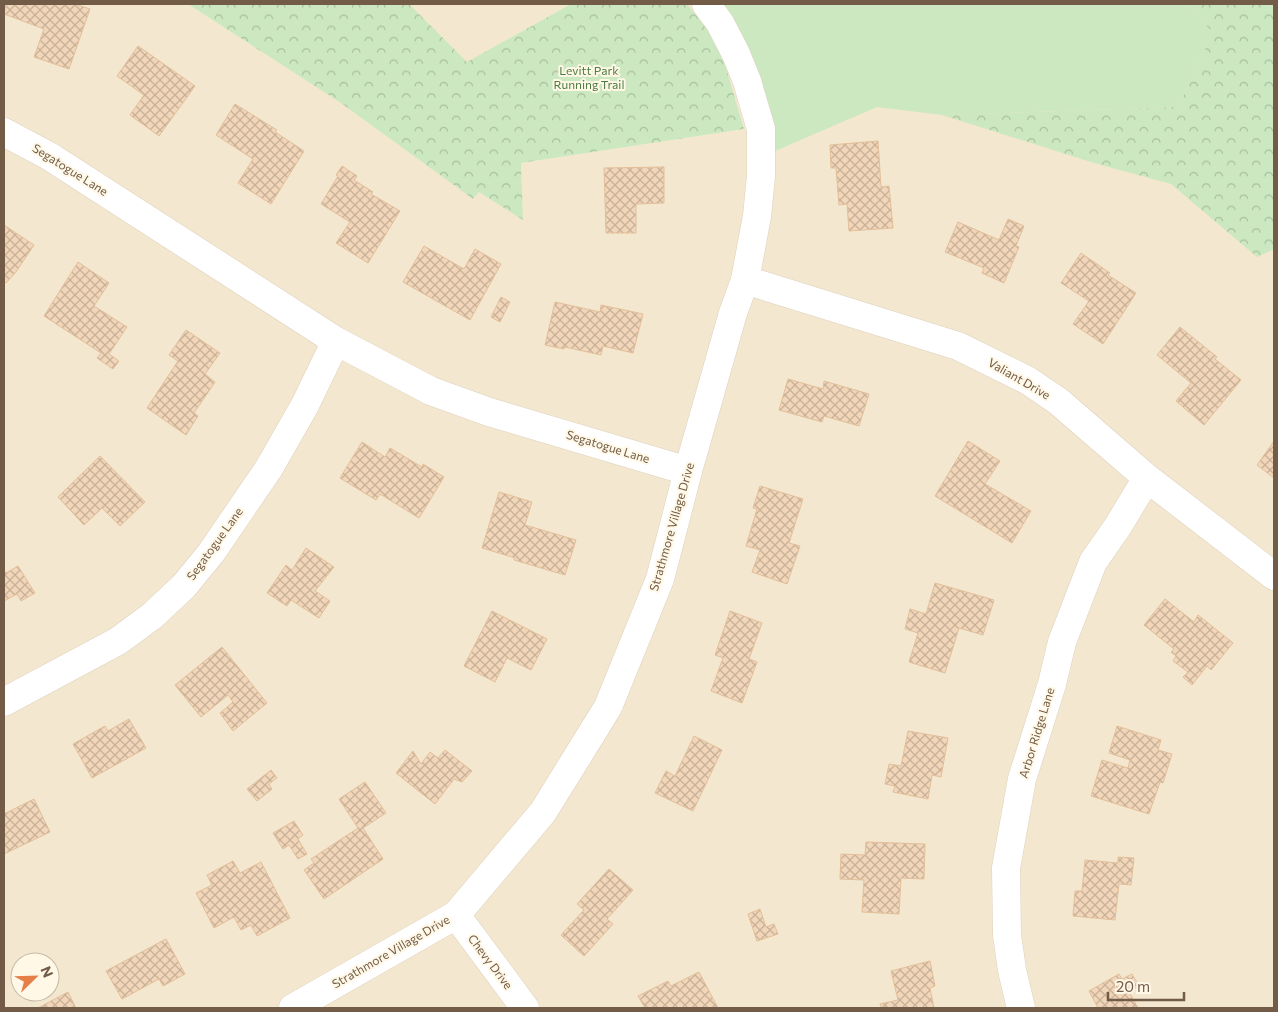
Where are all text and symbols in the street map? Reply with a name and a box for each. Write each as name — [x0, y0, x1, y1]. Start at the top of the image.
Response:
park label: Levitt Park Running Trail — [554, 63, 624, 91]
street label: Segatogue Lane — [30, 140, 111, 198]
street label: Valiant Drive — [986, 355, 1053, 402]
street label: Segatogue Lane — [565, 427, 652, 465]
street label: Strathmore Village Drive — [646, 461, 696, 593]
street label: Segatogue Lane — [183, 504, 245, 582]
street label: Arbor Ridge Lane — [1016, 686, 1056, 780]
street label: Strathmore Village Drive — [329, 912, 452, 990]
street label: Chevy Drive — [466, 931, 516, 992]
north arrow — [10, 952, 60, 1002]
text: N — [38, 964, 57, 980]
scale bar — [1108, 970, 1184, 1002]
text: 20 m — [1116, 977, 1150, 995]

